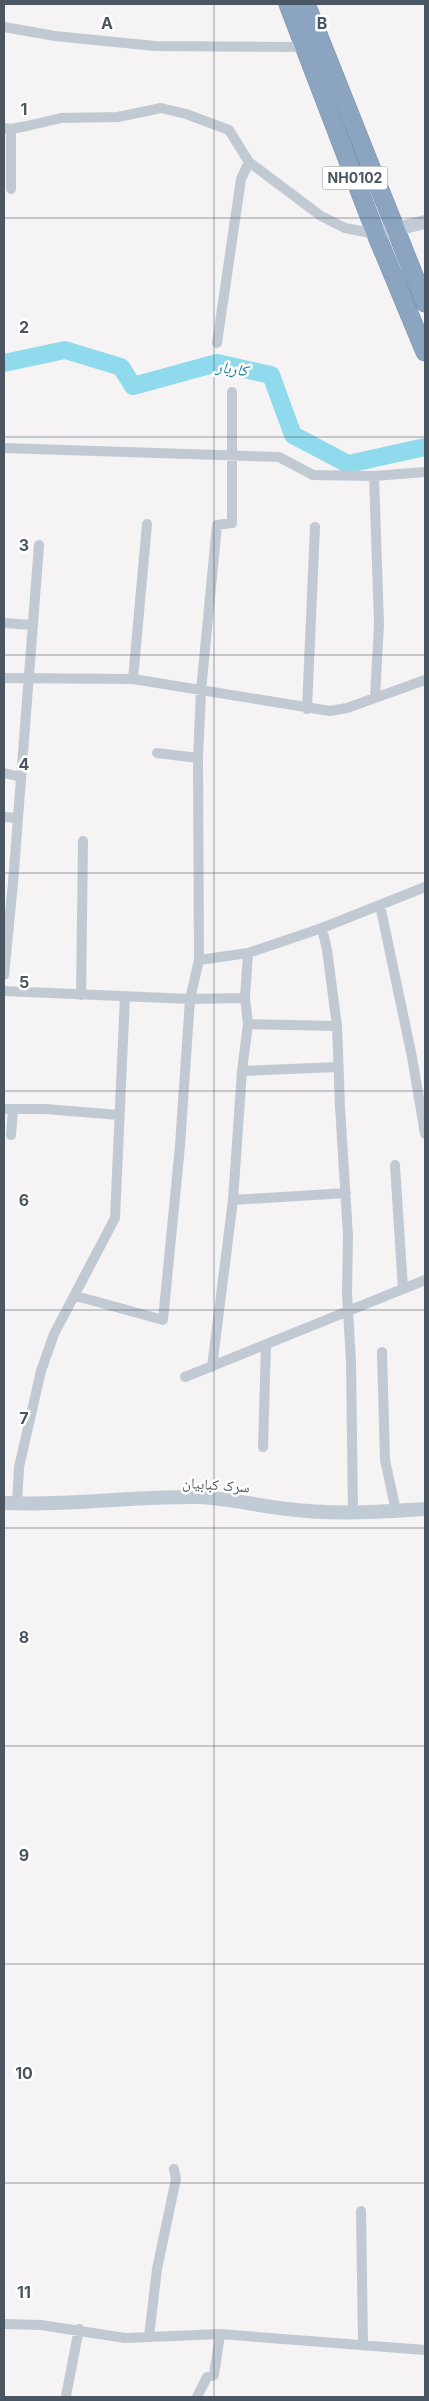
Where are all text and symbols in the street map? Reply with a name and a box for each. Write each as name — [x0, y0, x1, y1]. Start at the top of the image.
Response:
text: A — [101, 13, 113, 33]
text: B — [317, 13, 327, 33]
text: 1 — [21, 99, 27, 119]
road number: NH0102 — [322, 167, 388, 190]
text: 2 — [19, 317, 29, 337]
water label: کاربار — [214, 356, 251, 380]
text: 3 — [19, 535, 29, 555]
text: 4 — [19, 754, 30, 774]
text: 5 — [19, 972, 29, 992]
text: 6 — [19, 1190, 29, 1210]
text: 7 — [19, 1408, 29, 1428]
street label: سرک کبابیان — [182, 1473, 250, 1497]
text: 8 — [19, 1627, 29, 1647]
text: 9 — [19, 1845, 29, 1865]
text: 10 — [15, 2063, 33, 2083]
text: 11 — [17, 2282, 31, 2302]

